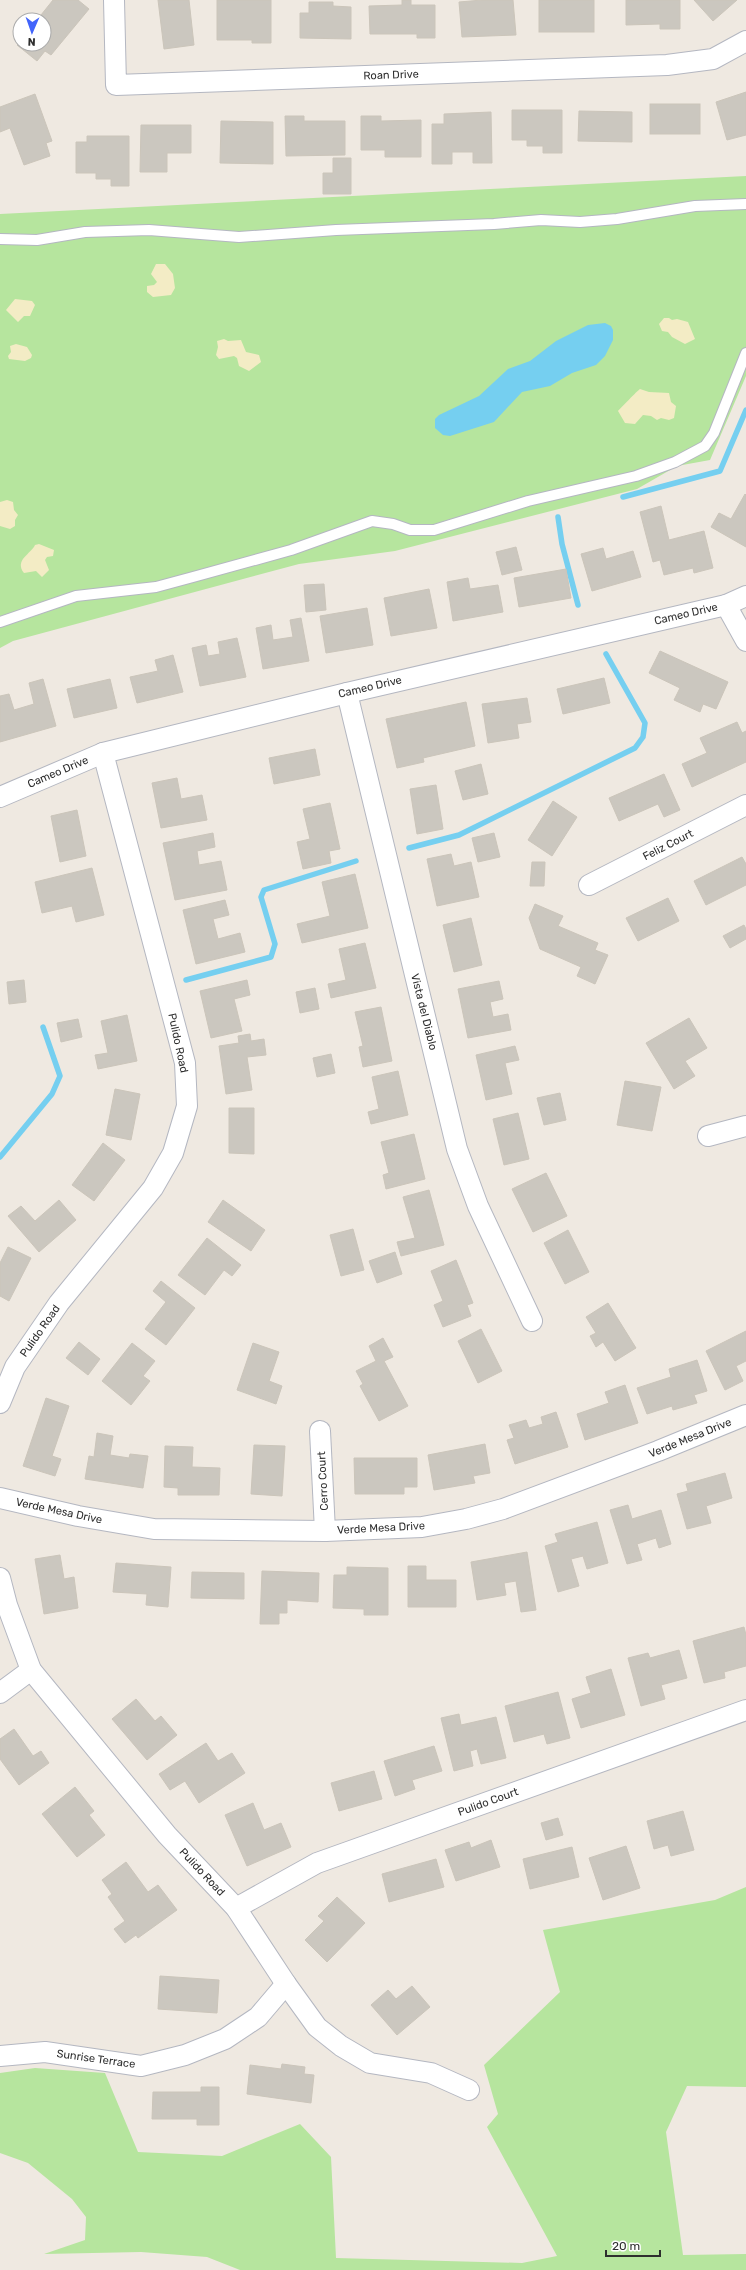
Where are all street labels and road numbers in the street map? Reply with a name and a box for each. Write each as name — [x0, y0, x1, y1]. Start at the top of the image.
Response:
street label: Roan Drive — [363, 68, 419, 82]
street label: Cameo Drive — [653, 600, 719, 628]
street label: Cameo Drive — [337, 673, 403, 701]
street label: Cameo Drive — [26, 753, 90, 791]
street label: Feliz Court — [641, 826, 696, 863]
street label: Vista del Diablo — [408, 972, 440, 1052]
street label: Pulido Road — [165, 1012, 191, 1074]
street label: Pulido Road — [17, 1302, 63, 1360]
street label: Verde Mesa Drive — [647, 1415, 733, 1461]
street label: Cerro Court — [315, 1450, 331, 1511]
street label: Verde Mesa Drive — [15, 1495, 103, 1527]
street label: Verde Mesa Drive — [337, 1519, 425, 1537]
street label: Pulido Court — [456, 1785, 521, 1819]
street label: Pulido Road — [177, 1845, 227, 1899]
street label: Sunrise Terrace — [56, 2047, 136, 2071]

